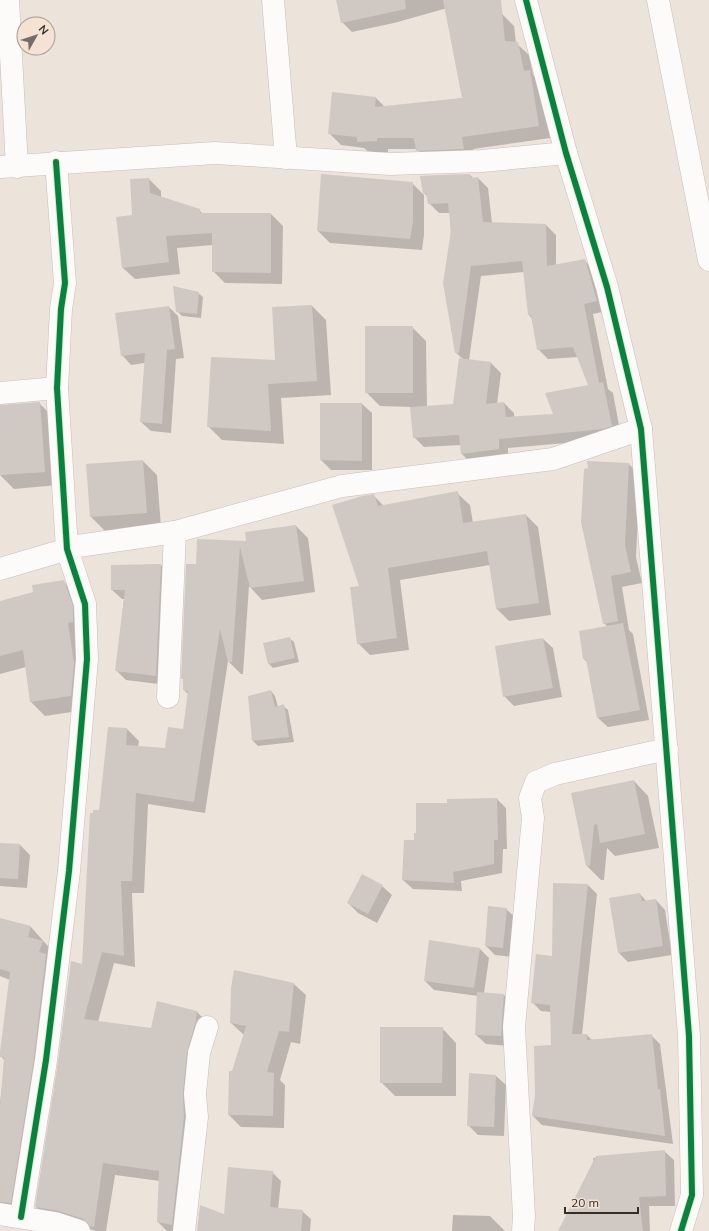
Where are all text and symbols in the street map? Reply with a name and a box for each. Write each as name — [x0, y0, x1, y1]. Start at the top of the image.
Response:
north arrow — [16, 16, 56, 56]
text: N — [36, 22, 52, 37]
scale bar — [565, 1189, 638, 1215]
text: 20 m — [571, 1195, 599, 1210]

